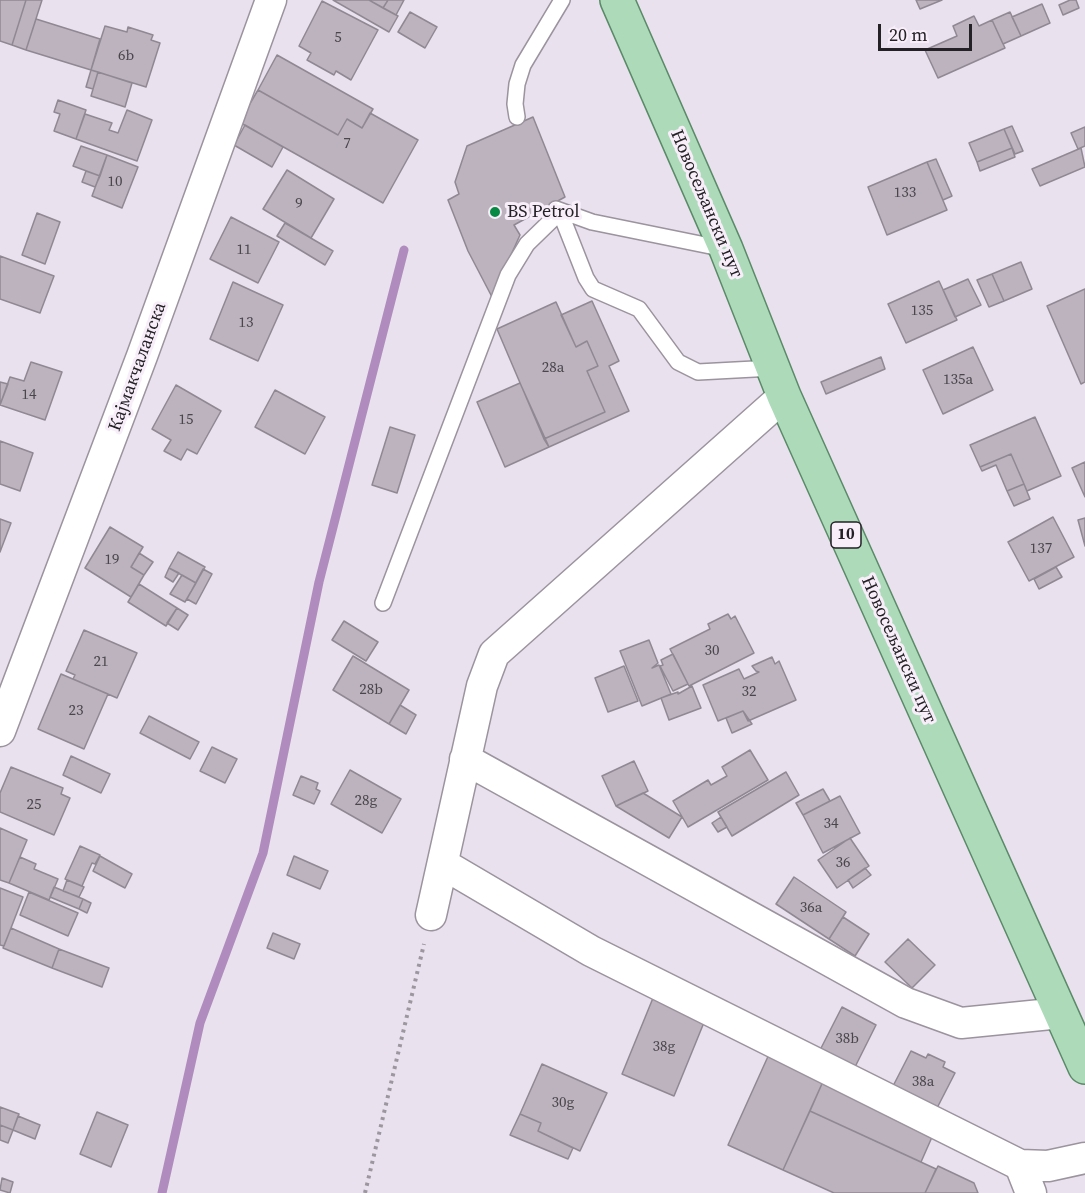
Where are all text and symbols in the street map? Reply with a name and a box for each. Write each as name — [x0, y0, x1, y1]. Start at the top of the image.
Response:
scale bar — [881, 12, 976, 50]
text: 20 m — [889, 22, 927, 47]
house number: 5 — [334, 29, 342, 47]
house number: 6b — [118, 47, 134, 65]
street label: Новосељански пут — [665, 127, 747, 281]
house number: 7 — [343, 135, 351, 153]
house number: 10 — [108, 173, 122, 191]
house number: 133 — [894, 184, 916, 202]
house number: 9 — [295, 195, 303, 213]
place label: BS Petrol — [507, 201, 580, 223]
marker: BS Petrol — [488, 205, 502, 219]
house number: 11 — [237, 241, 251, 259]
street label: Кајмакчаланска — [105, 300, 171, 434]
house number: 135 — [911, 302, 933, 320]
house number: 13 — [239, 314, 253, 332]
house number: 28a — [542, 359, 564, 377]
house number: 135a — [943, 371, 973, 389]
house number: 14 — [22, 386, 36, 404]
house number: 15 — [179, 411, 193, 429]
road number: 10 — [831, 522, 861, 548]
house number: 137 — [1030, 540, 1052, 558]
house number: 19 — [105, 551, 119, 569]
street label: Новосељански пут — [856, 573, 940, 727]
house number: 30 — [705, 642, 719, 660]
house number: 21 — [94, 653, 108, 671]
house number: 28b — [359, 681, 383, 699]
house number: 32 — [742, 683, 756, 701]
house number: 23 — [69, 702, 83, 720]
house number: 28g — [355, 792, 377, 810]
house number: 25 — [27, 796, 41, 814]
house number: 34 — [824, 815, 838, 833]
house number: 36 — [836, 854, 850, 872]
house number: 36a — [800, 899, 822, 917]
house number: 38b — [835, 1030, 859, 1048]
house number: 38g — [653, 1038, 675, 1056]
house number: 38a — [912, 1073, 934, 1091]
house number: 30g — [552, 1094, 574, 1112]

